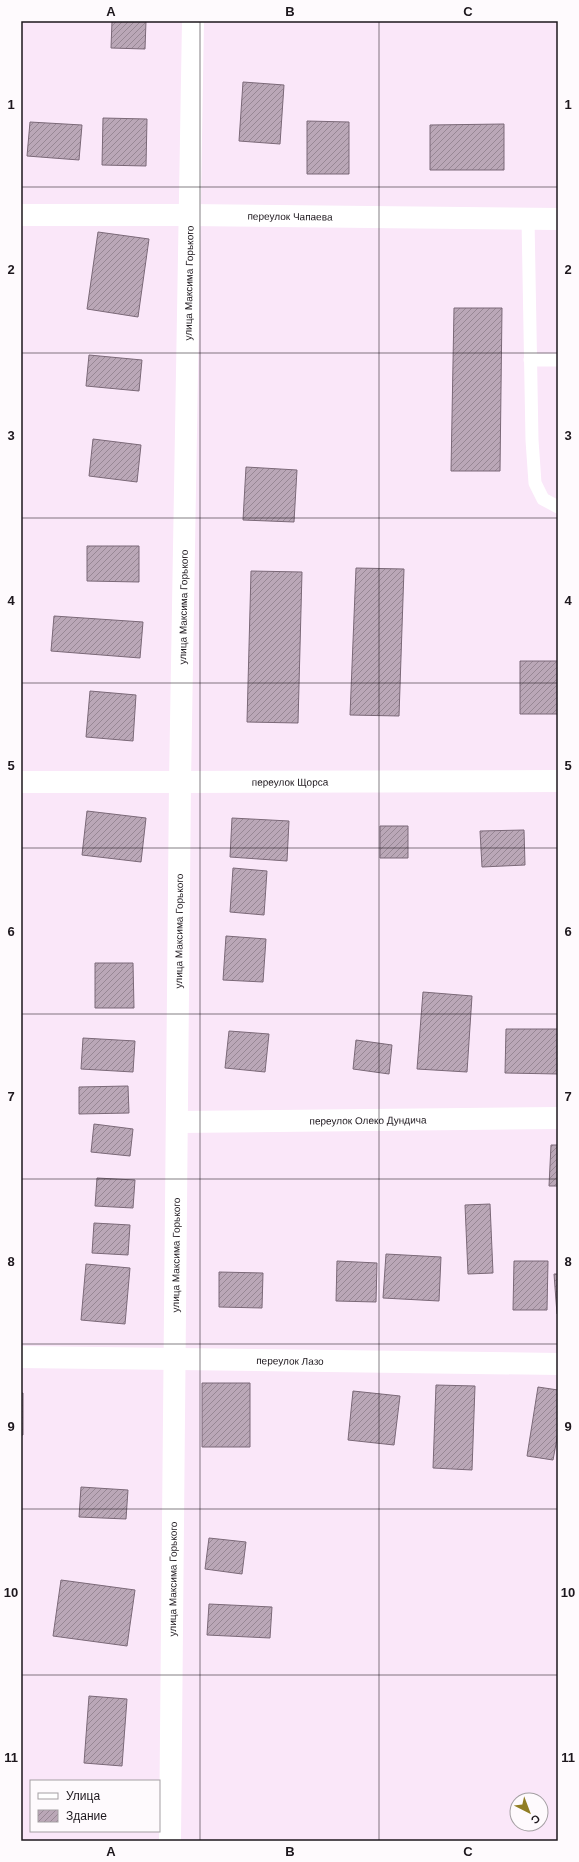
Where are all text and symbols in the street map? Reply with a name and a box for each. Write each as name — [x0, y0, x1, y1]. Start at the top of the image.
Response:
text: A — [106, 4, 116, 19]
text: B — [285, 4, 295, 19]
text: C — [463, 4, 473, 19]
text: 1 — [7, 97, 15, 112]
text: 1 — [564, 97, 572, 112]
street label: переулок Чапаева — [247, 210, 333, 222]
street label: улица Максима Горького — [182, 225, 195, 341]
text: 2 — [7, 262, 15, 277]
text: 2 — [564, 262, 572, 277]
text: 3 — [7, 428, 15, 443]
text: 3 — [564, 428, 572, 443]
street label: улица Максима Горького — [177, 549, 189, 665]
text: 4 — [7, 593, 15, 608]
text: 4 — [564, 593, 572, 608]
text: 5 — [7, 758, 15, 773]
text: 5 — [564, 758, 572, 773]
street label: переулок Щорса — [252, 776, 329, 787]
street label: улица Максима Горького — [173, 873, 185, 988]
text: 6 — [7, 924, 15, 939]
text: 6 — [564, 924, 572, 939]
text: 7 — [7, 1089, 15, 1104]
text: 7 — [564, 1089, 572, 1104]
street label: переулок Олеко Дундича — [309, 1114, 427, 1126]
street label: улица Максима Горького — [169, 1197, 182, 1312]
text: 8 — [7, 1254, 15, 1269]
text: 8 — [564, 1254, 572, 1269]
street label: переулок Лазо — [256, 1355, 324, 1366]
text: 9 — [7, 1419, 15, 1434]
text: 9 — [564, 1419, 572, 1434]
street label: улица Максима Горького — [166, 1521, 179, 1636]
text: 10 — [4, 1585, 18, 1600]
text: 10 — [561, 1585, 575, 1600]
text: 11 — [4, 1750, 18, 1765]
text: 11 — [561, 1750, 575, 1765]
legend — [30, 1780, 160, 1832]
text: Улица — [66, 1789, 100, 1803]
north arrow — [509, 1792, 549, 1832]
text: Здание — [66, 1809, 107, 1823]
text: С — [529, 1812, 543, 1827]
text: A — [106, 1844, 116, 1859]
text: B — [285, 1844, 295, 1859]
text: C — [463, 1844, 473, 1859]

